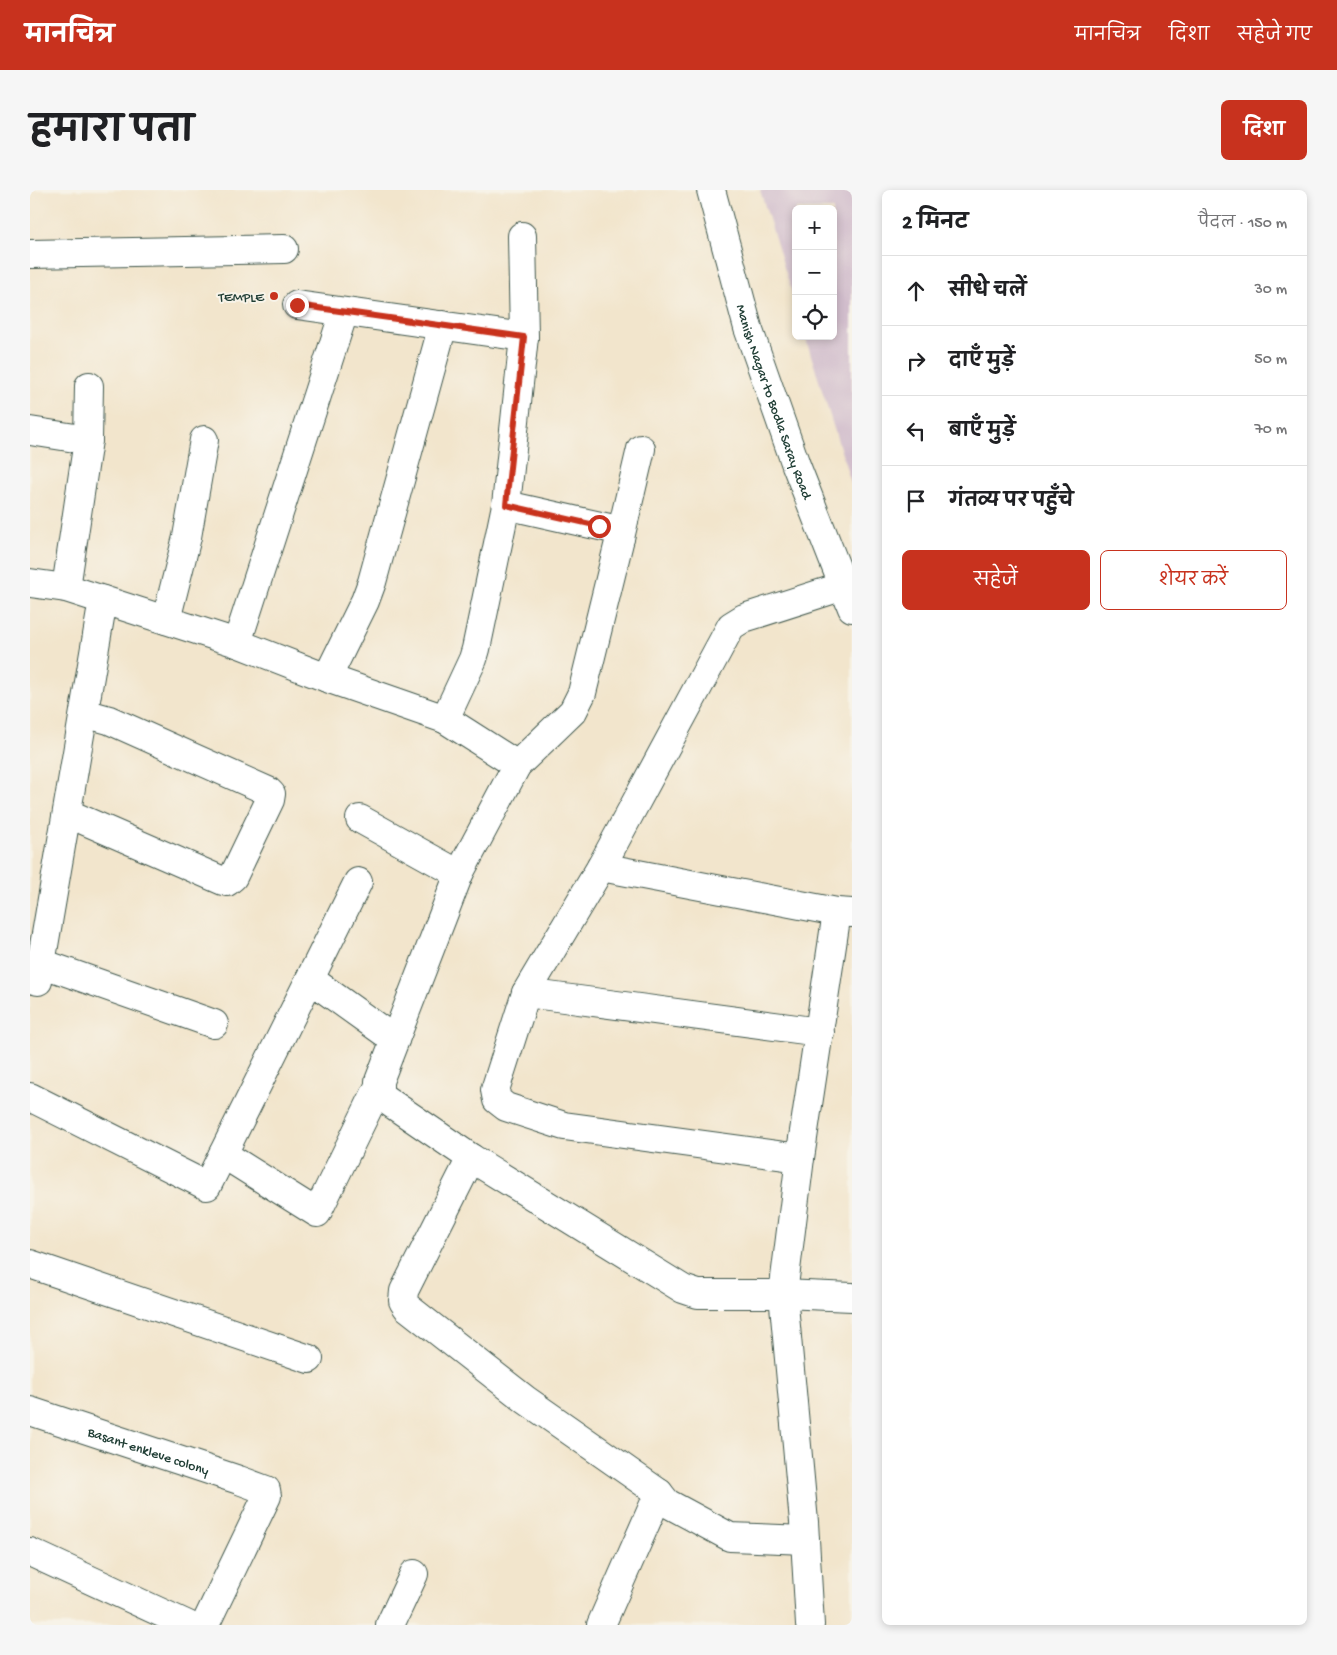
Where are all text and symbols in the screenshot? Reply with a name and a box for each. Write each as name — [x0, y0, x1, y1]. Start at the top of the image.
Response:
text: मानचित्र — [25, 23, 114, 52]
text: मानचित्र — [1075, 26, 1141, 47]
text: दिशा — [1169, 26, 1210, 47]
text: सहेजे गए — [1238, 26, 1312, 47]
button: दिशा — [1221, 100, 1307, 160]
text: हमारा पता — [30, 113, 194, 154]
map controls — [792, 205, 837, 340]
button: + — [792, 205, 837, 250]
text: 2 मिनट — [902, 212, 968, 237]
text: पैदल · 150 m — [1198, 215, 1287, 234]
button: − — [792, 250, 837, 295]
icon: ahead — [902, 277, 930, 305]
text: सीधे चलें — [949, 281, 1026, 304]
text: 30 m — [1254, 281, 1287, 300]
place label: TEMPLE — [218, 290, 265, 307]
marker: TEMPLE — [268, 290, 280, 302]
route end — [286, 294, 309, 317]
button: locate — [792, 295, 837, 340]
street label: Manish Nagar to Bodla Saray Road — [731, 303, 815, 504]
icon: right — [902, 347, 930, 375]
text: दाएँ मुड़ें — [949, 351, 1015, 374]
text: 50 m — [1254, 351, 1287, 370]
icon: left — [902, 417, 930, 445]
text: बाएँ मुड़ें — [949, 421, 1015, 444]
text: 70 m — [1254, 421, 1287, 440]
icon: arrive — [902, 487, 930, 515]
text: गंतव्य पर पहुँचे — [949, 491, 1073, 514]
route start — [588, 515, 611, 538]
button: सहेजें — [902, 550, 1090, 610]
button: शेयर करें — [1100, 550, 1287, 610]
street label: Basant enkleve colony — [84, 1424, 211, 1481]

